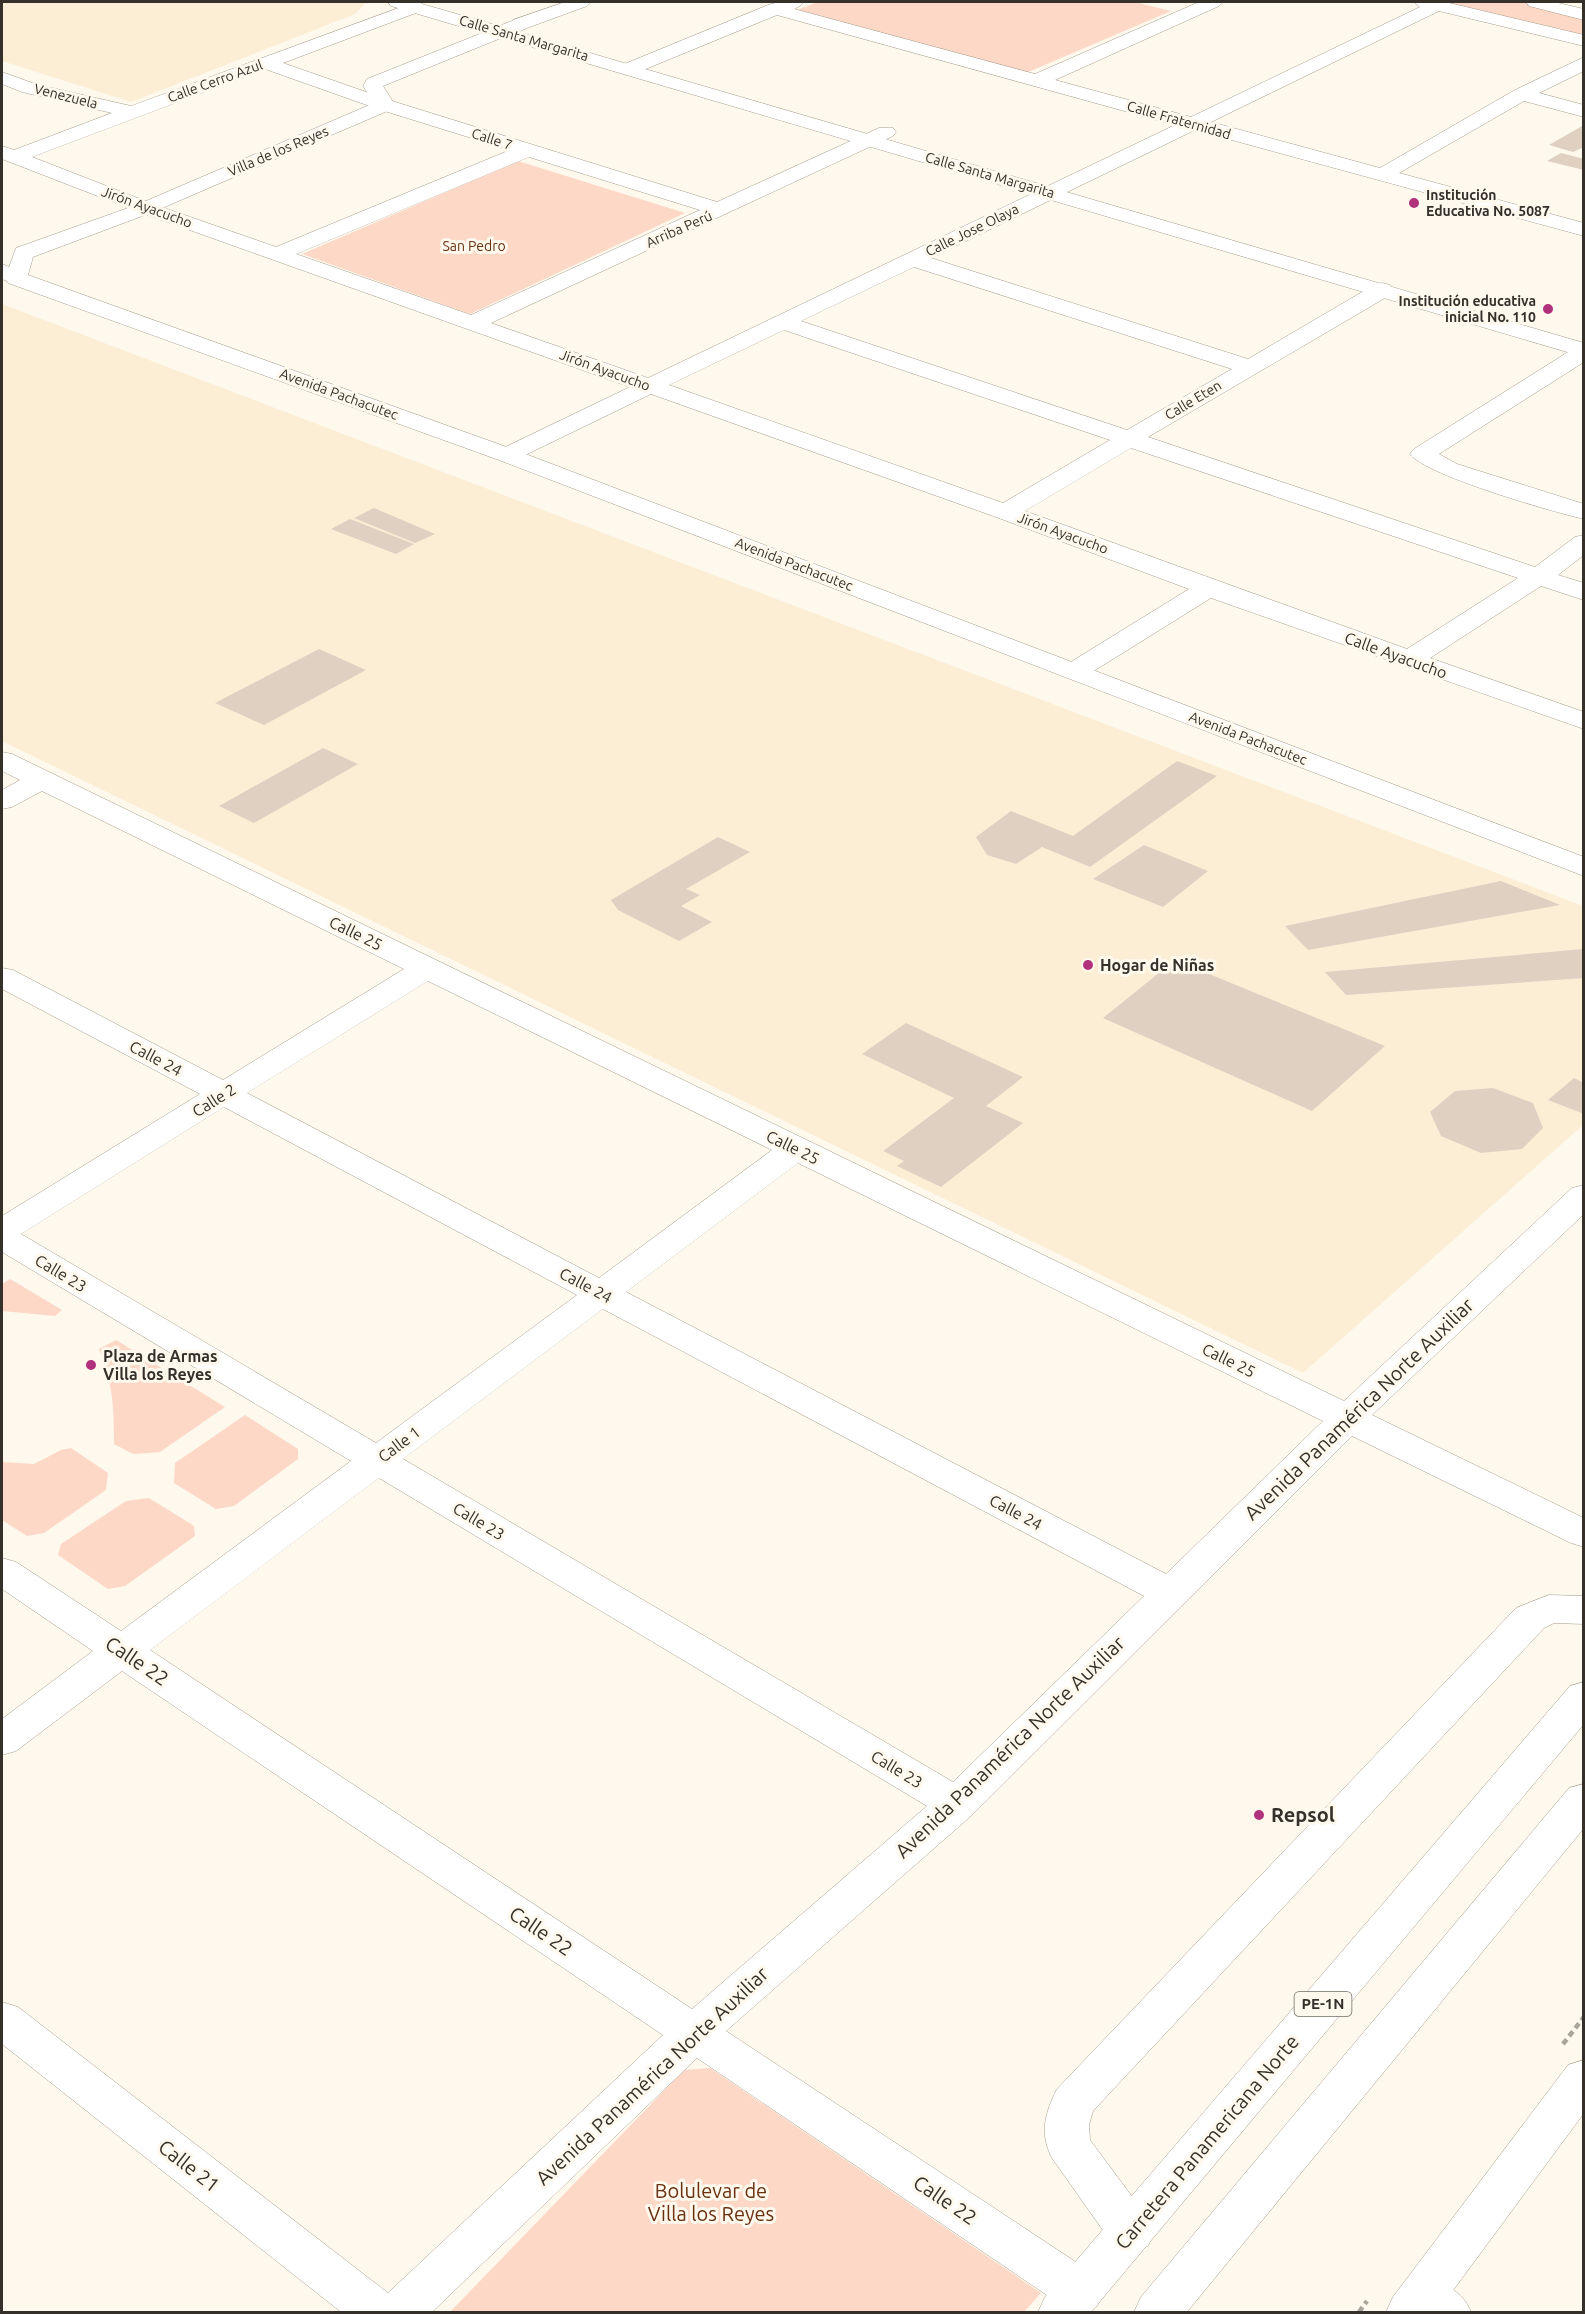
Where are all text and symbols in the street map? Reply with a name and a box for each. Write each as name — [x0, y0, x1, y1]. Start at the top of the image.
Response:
street label: Calle Santa Margarita — [458, 12, 590, 64]
street label: Calle Cerro Azul — [165, 56, 265, 106]
street label: Venezuela — [33, 80, 99, 112]
street label: Calle Fraternidad — [1125, 98, 1233, 142]
street label: Villa de los Reyes — [225, 123, 331, 179]
street label: Calle 7 — [470, 125, 514, 153]
street label: Calle Santa Margarita — [924, 149, 1056, 201]
street label: Jirón Ayacucho — [100, 183, 194, 231]
place label: Institución Educativa No. 5087 — [1426, 187, 1550, 219]
marker: Institución Educativa No. 5087 — [1407, 196, 1421, 210]
street label: Calle Jose Olaya — [923, 200, 1021, 260]
street label: Arriba Perú — [643, 207, 715, 251]
park label: San Pedro — [442, 238, 506, 254]
place label: Institución educativa inicial No. 110 — [1399, 293, 1536, 325]
marker: Institución educativa inicial No. 110 — [1541, 302, 1555, 316]
street label: Jirón Ayacucho — [558, 346, 652, 394]
street label: Avenida Pachacutec — [278, 365, 401, 423]
street label: Calle Eten — [1162, 377, 1224, 423]
street label: Jirón Ayacucho — [1016, 509, 1110, 557]
street label: Avenida Pachacutec — [733, 534, 856, 594]
street label: Calle Ayacucho — [1342, 628, 1450, 682]
street label: Avenida Pachacutec — [1187, 708, 1310, 768]
street label: Calle 25 — [326, 912, 386, 954]
place label: Hogar de Niñas — [1100, 956, 1214, 974]
marker: Hogar de Niñas — [1081, 958, 1095, 972]
street label: Calle 24 — [127, 1037, 185, 1079]
street label: Calle 2 — [189, 1080, 239, 1120]
street label: Calle 25 — [763, 1126, 823, 1168]
street label: Calle 23 — [32, 1251, 90, 1295]
street label: Calle 24 — [557, 1264, 615, 1306]
street label: Avenida Panamérica Norte Auxiliar — [1239, 1293, 1478, 1524]
street label: Calle 25 — [1199, 1339, 1259, 1381]
place label: Plaza de Armas Villa los Reyes — [103, 1347, 217, 1383]
marker: Plaza de Armas Villa los Reyes — [84, 1358, 98, 1372]
street label: Calle 1 — [374, 1422, 424, 1466]
street label: Calle 24 — [987, 1491, 1045, 1533]
street label: Calle 23 — [450, 1499, 508, 1543]
street label: Calle 22 — [101, 1631, 173, 1690]
street label: Avenida Panamérica Norte Auxiliar — [890, 1631, 1129, 1862]
street label: Calle 23 — [868, 1747, 926, 1791]
place label: Repsol — [1271, 1803, 1335, 1826]
marker: Repsol — [1252, 1808, 1266, 1822]
street label: Calle 22 — [505, 1901, 577, 1960]
street label: Avenida Panamérica Norte Auxiliar — [531, 1961, 773, 2190]
road number: PE-1N — [1294, 1992, 1352, 2016]
street label: Carretera Panamericana Norte — [1110, 2030, 1303, 2254]
street label: Calle 21 — [154, 2135, 224, 2197]
street label: Calle 22 — [909, 2170, 981, 2229]
park label: Bolulevar de Villa los Reyes — [648, 2179, 774, 2225]

